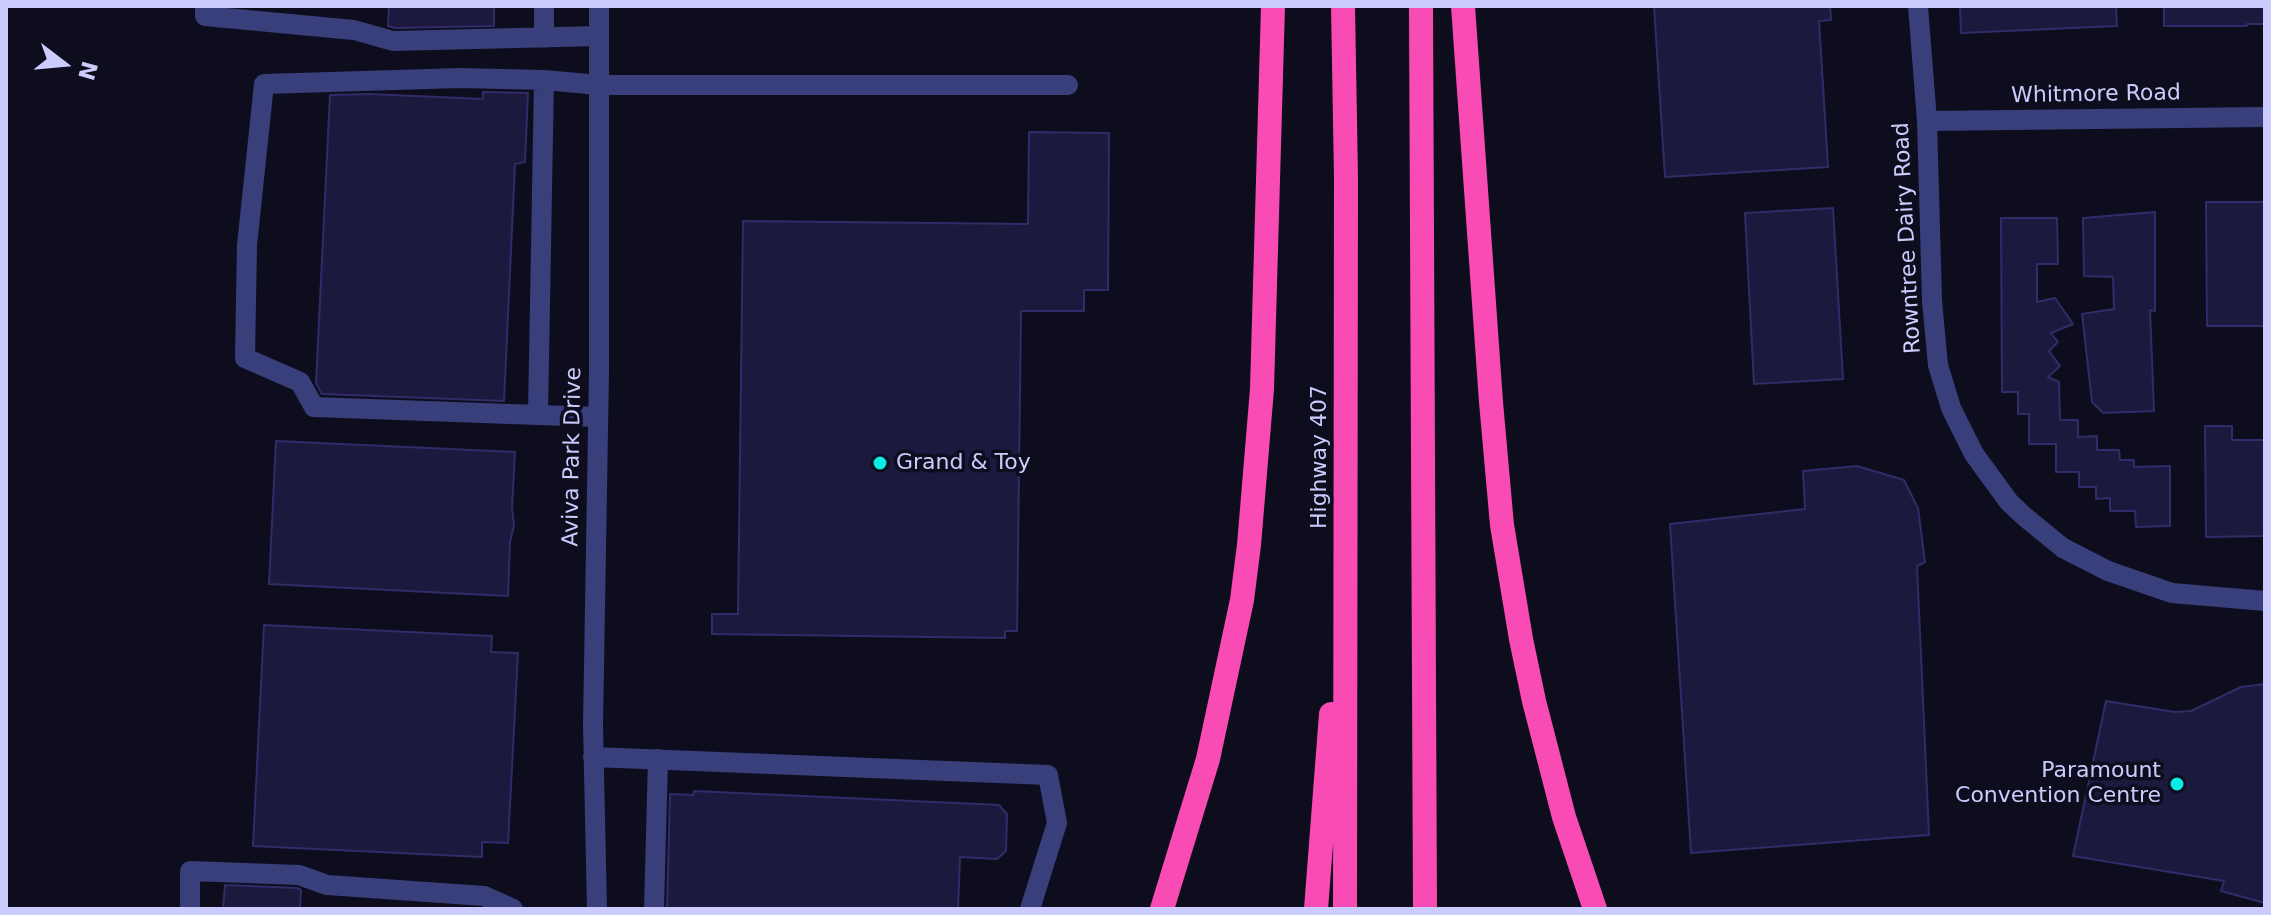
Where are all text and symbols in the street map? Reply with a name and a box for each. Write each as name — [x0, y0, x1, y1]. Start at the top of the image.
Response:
north arrow — [24, 24, 104, 104]
text: N — [73, 58, 102, 83]
street label: Whitmore Road — [2011, 80, 2181, 110]
street label: Rowntree Dairy Road — [1889, 122, 1927, 354]
street label: Aviva Park Drive — [558, 367, 588, 547]
street label: Highway 407 — [1307, 385, 1333, 529]
place label: Grand & Toy — [896, 450, 1031, 476]
marker: Grand & Toy — [871, 454, 889, 472]
place label: Paramount Convention Centre — [1955, 758, 2161, 810]
marker: Paramount Convention Centre — [2168, 775, 2186, 793]

